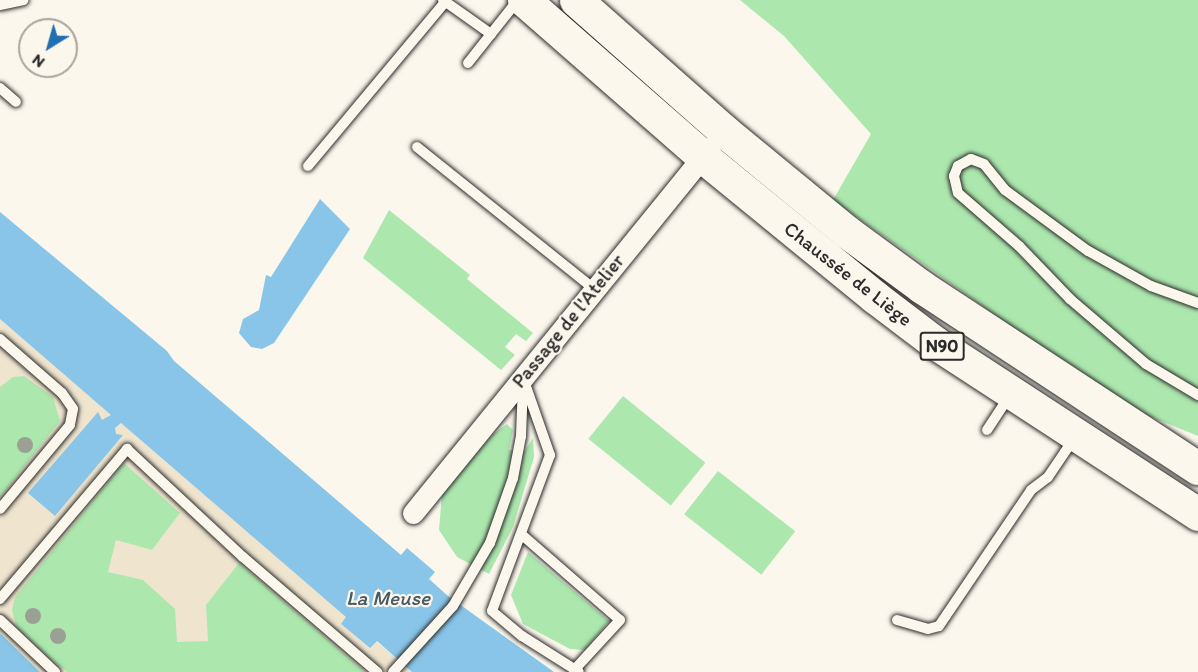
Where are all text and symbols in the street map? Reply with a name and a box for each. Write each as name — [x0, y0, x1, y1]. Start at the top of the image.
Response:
north arrow — [18, 18, 78, 78]
text: N — [28, 50, 48, 72]
street label: Chaussée de Liège — [779, 217, 917, 331]
street label: Passage de l'Atelier — [507, 249, 629, 393]
road number: N90 — [920, 331, 964, 361]
water label: La Meuse — [346, 585, 430, 611]

